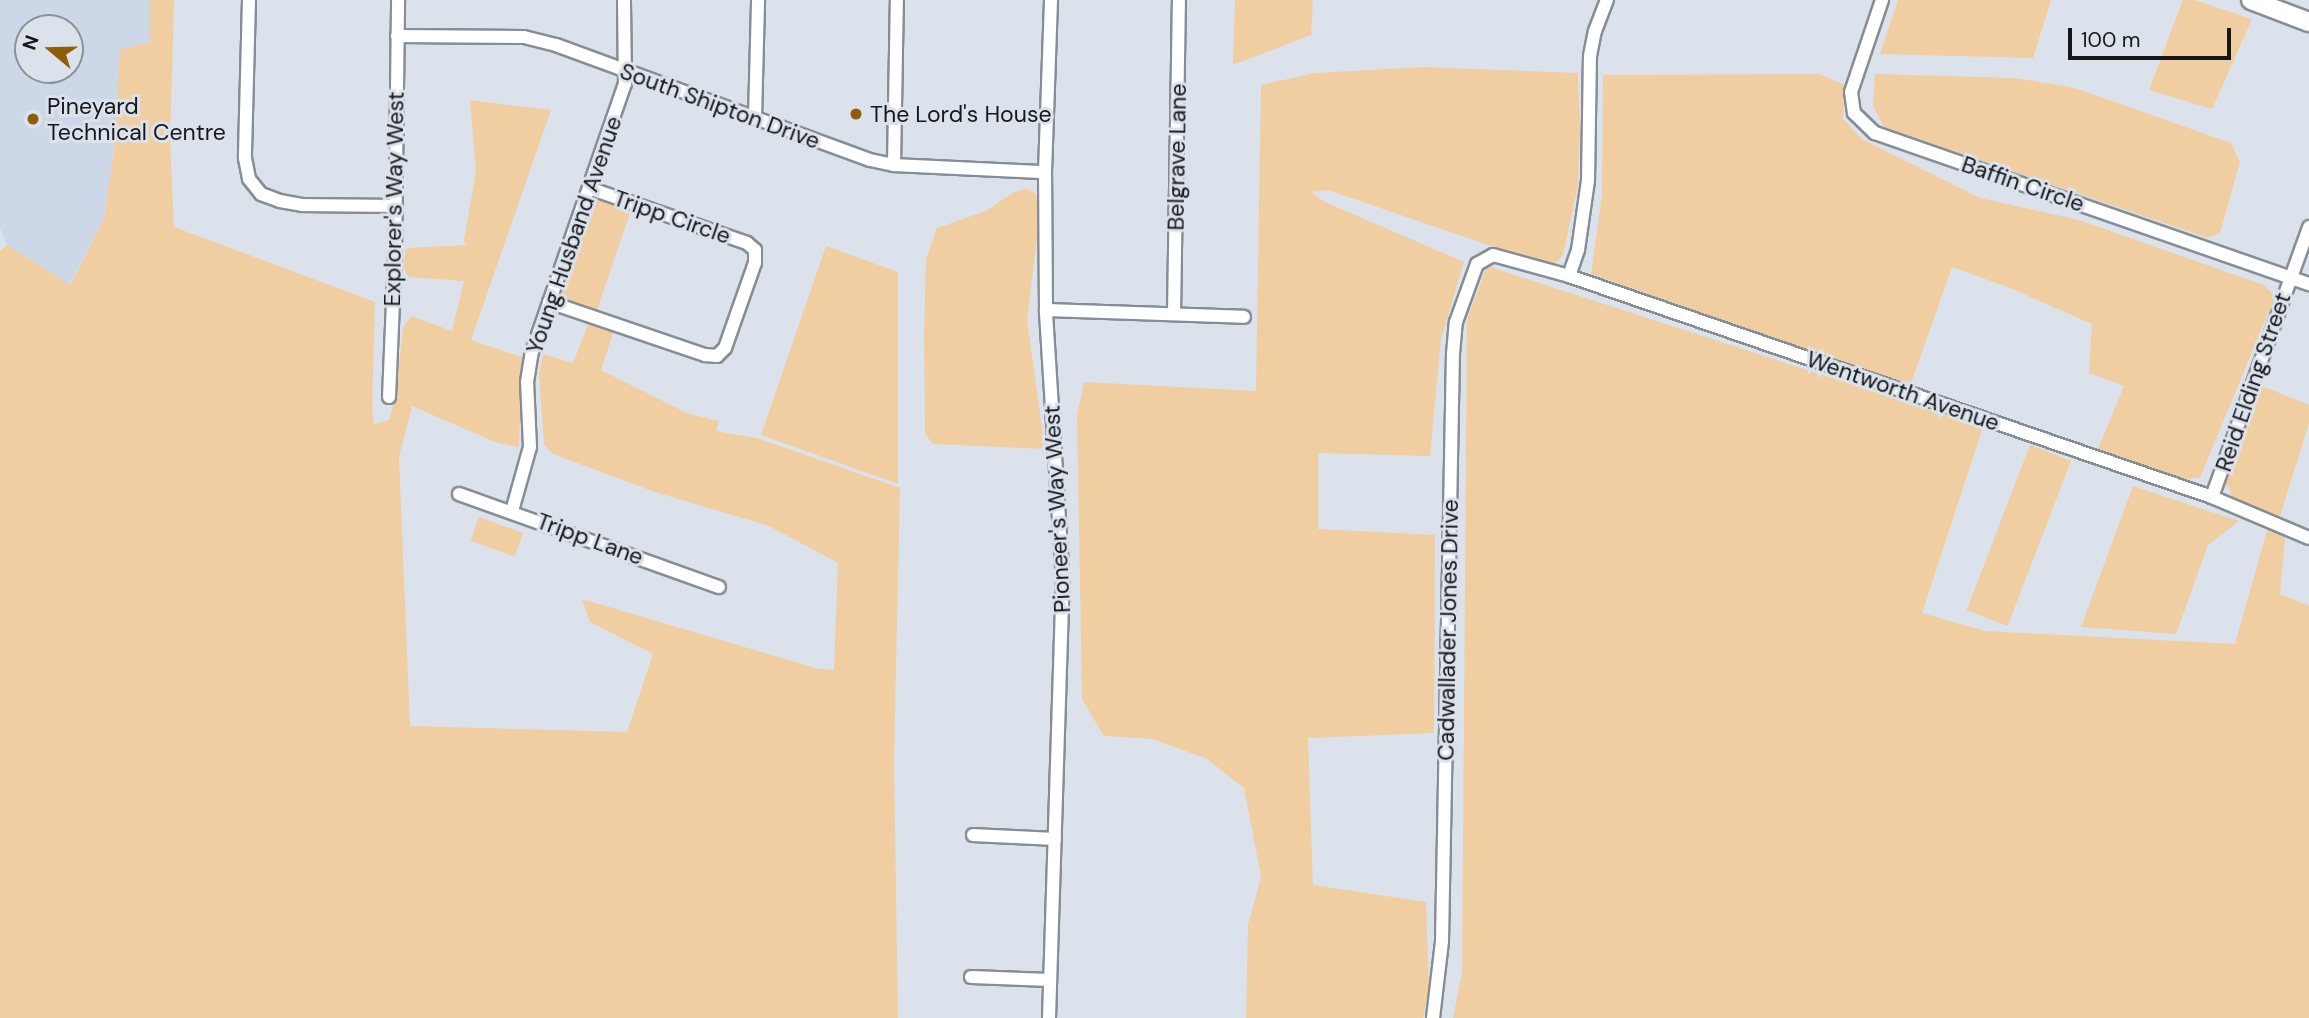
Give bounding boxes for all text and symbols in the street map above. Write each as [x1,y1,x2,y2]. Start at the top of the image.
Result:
north arrow [14,14,84,84]
scale bar [2071,14,2234,58]
text: 100 m [2081,26,2141,54]
text: N [16,32,45,53]
street label: South Shipton Drive [616,57,824,155]
street label: Belgrave Lane [1162,83,1192,231]
street label: Explorer's Way West [378,91,410,307]
place label: Pineyard Technical Centre [47,92,226,146]
place label: The Lord's House [870,100,1051,128]
marker: The Lord's House [848,106,864,122]
marker: Pineyard Technical Centre [25,111,41,127]
street label: Young Husband Avenue [520,113,628,357]
street label: Baffin Circle [1958,150,2088,218]
street label: Tripp Circle [610,184,734,250]
street label: Reid Elding Street [2209,289,2297,475]
street label: Wentworth Avenue [1803,345,2003,437]
street label: Pioneer's Way West [1038,404,1076,614]
street label: Cadwallader Jones Drive [1432,499,1464,761]
street label: Tripp Lane [533,507,647,571]

